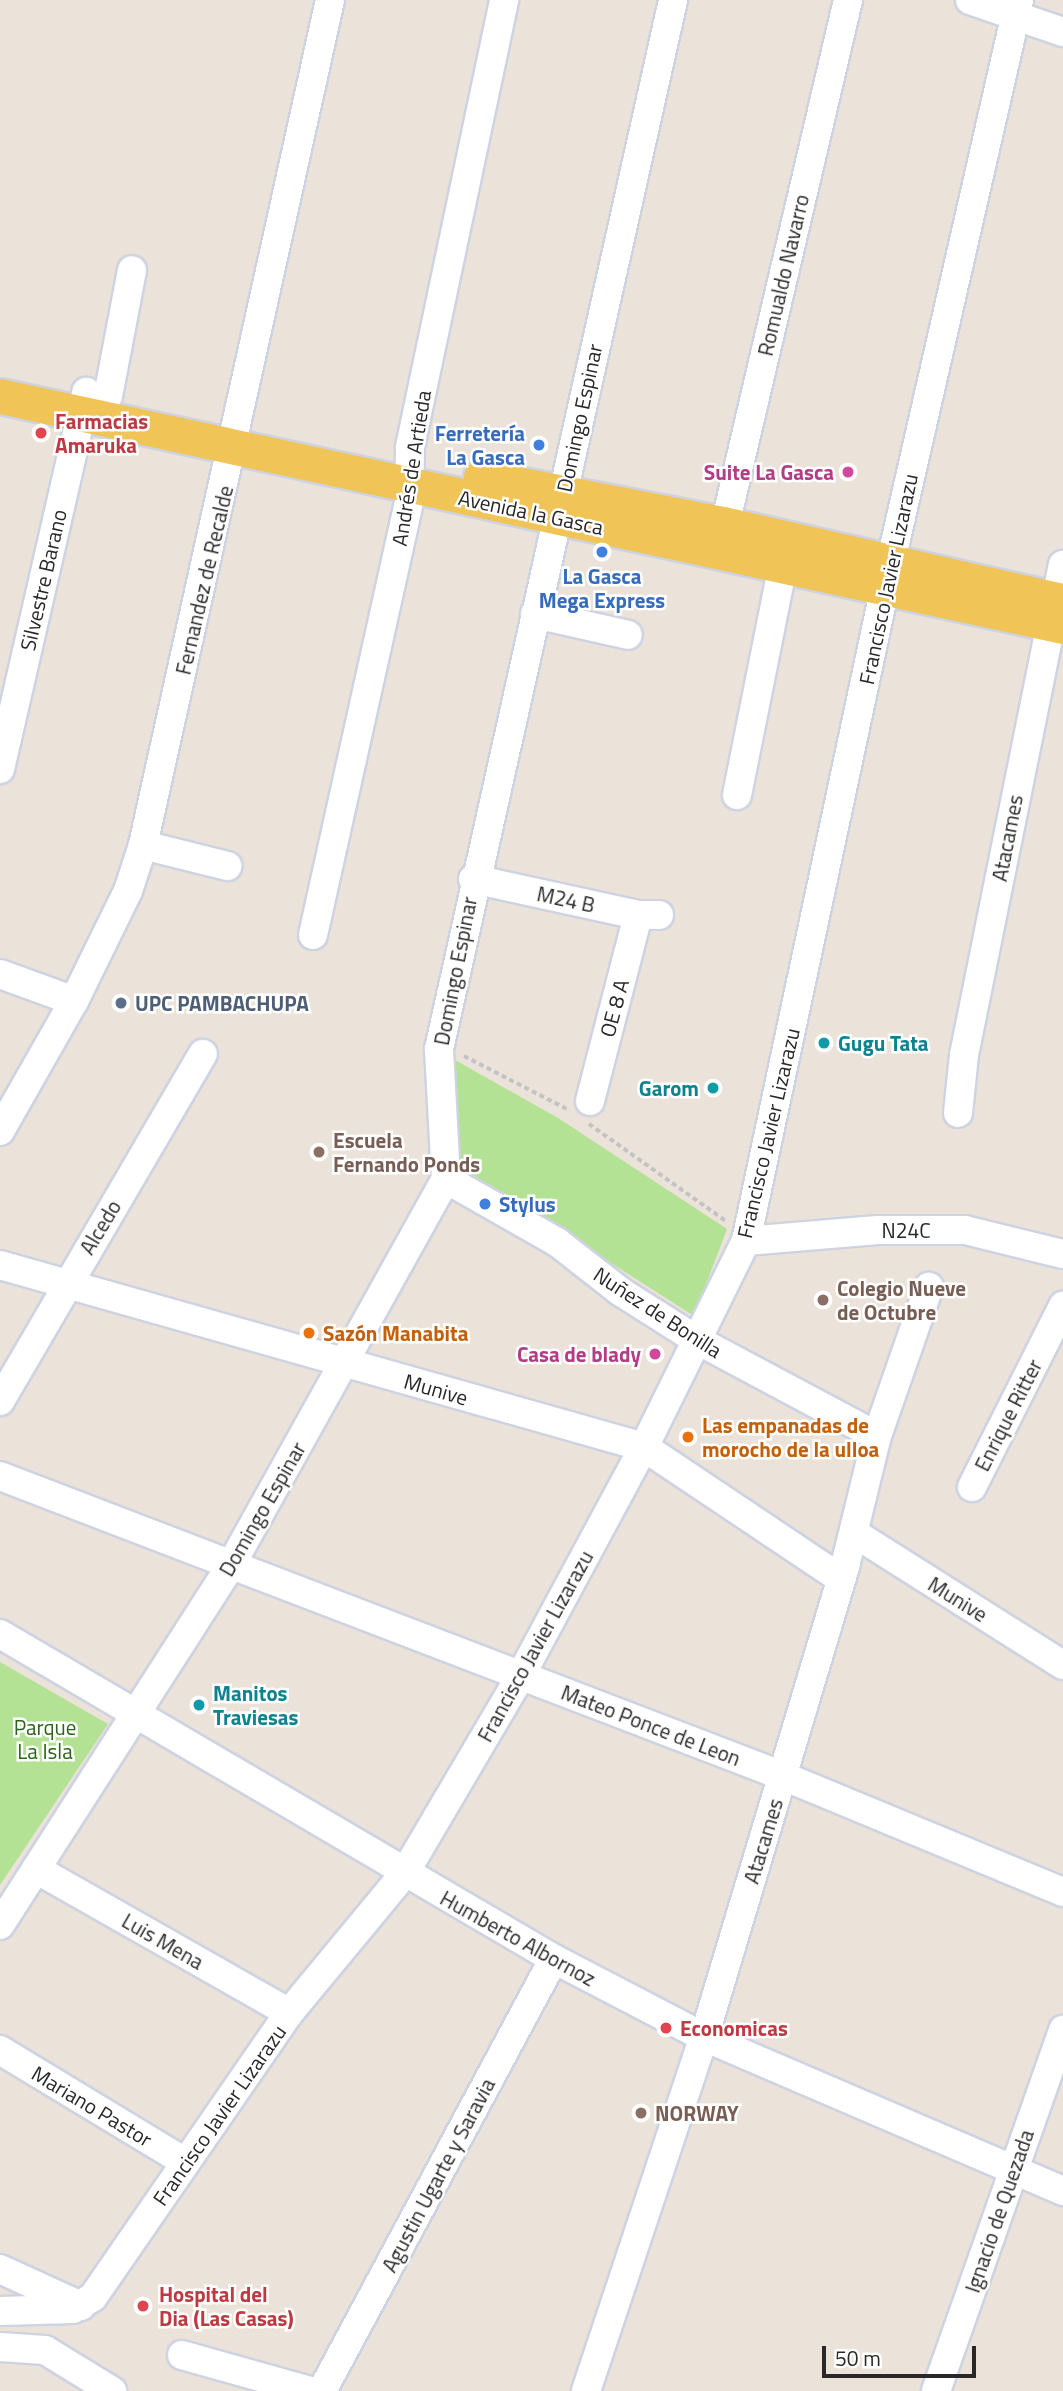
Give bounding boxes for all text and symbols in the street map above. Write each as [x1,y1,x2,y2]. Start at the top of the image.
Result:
street label: Romualdo Navarro [752,192,814,358]
street label: Domingo Espinar [551,342,607,494]
street label: Andrés de Artieda [386,388,436,548]
place label: Farmacias Amaruka [55,408,148,458]
place label: Ferretería La Gasca [435,420,525,470]
marker: Farmacias Amaruka [33,425,49,441]
marker: Ferretería La Gasca [531,437,547,453]
place label: Suite La Gasca [704,459,834,485]
marker: Suite La Gasca [840,464,856,480]
street label: Francisco Javier Lizarazu [853,471,923,687]
street label: Fernandez de Recalde [170,483,238,677]
street label: Avenida la Gasca [456,484,606,540]
street label: Silvestre Barano [14,507,72,653]
marker: La Gasca Mega Express [594,544,610,560]
place label: La Gasca Mega Express [539,563,665,613]
street label: Atacames [986,793,1028,883]
street label: M24 B [535,881,597,917]
street label: Domingo Espinar [428,895,482,1047]
street label: OE 8 A [594,976,634,1040]
place label: UPC PAMBACHUPA [135,990,309,1016]
marker: UPC PAMBACHUPA [113,995,129,1011]
street label: Francisco Javier Lizarazu [732,1026,804,1240]
place label: Gugu Tata [838,1030,929,1056]
marker: Gugu Tata [816,1035,832,1051]
place label: Garom [639,1075,699,1101]
marker: Garom [705,1080,721,1096]
place label: Escuela Fernando Ponds [333,1127,480,1177]
marker: Escuela Fernando Ponds [311,1144,327,1160]
place label: Stylus [499,1191,556,1217]
street label: Alcedo [74,1195,126,1259]
marker: Stylus [477,1196,493,1212]
street label: N24C [881,1217,931,1243]
street label: Nuñez de Bonilla [589,1261,727,1363]
place label: Colegio Nueve de Octubre [837,1275,966,1325]
marker: Colegio Nueve de Octubre [815,1292,831,1308]
place label: Sazón Manabita [323,1320,468,1346]
marker: Sazón Manabita [301,1325,317,1341]
place label: Casa de blady [517,1341,641,1367]
marker: Casa de blady [647,1346,663,1362]
street label: Enrique Ritter [969,1355,1047,1475]
street label: Munive [401,1368,471,1410]
place label: Las empanadas de morocho de la ulloa [702,1412,879,1462]
marker: Las empanadas de morocho de la ulloa [680,1429,696,1445]
street label: Domingo Espinar [213,1437,311,1581]
street label: Francisco Javier Lizarazu [472,1546,598,1746]
street label: Munive [924,1571,992,1627]
street label: Mateo Ponce de Leon [558,1679,744,1771]
place label: Manitos Traviesas [213,1680,299,1730]
marker: Manitos Traviesas [191,1697,207,1713]
park label: Parque La Isla [14,1714,76,1764]
street label: Atacames [738,1795,788,1887]
street label: Humberto Albornoz [436,1885,600,1991]
street label: Luis Mena [118,1908,208,1974]
place label: Economicas [680,2015,788,2041]
street label: Francisco Javier Lizarazu [147,2020,291,2210]
marker: Economicas [658,2020,674,2036]
street label: Mariano Pastor [27,2060,157,2152]
street label: Agustin Ugarte y Saravia [376,2074,500,2276]
place label: NORWAY [655,2100,739,2126]
marker: NORWAY [633,2105,649,2121]
street label: Ignacio de Quezada [959,2126,1039,2296]
place label: Hospital del Dia (Las Casas) [159,2281,294,2331]
marker: Hospital del Dia (Las Casas) [133,2296,153,2316]
scale bar [825,2332,979,2376]
text: 50 m [835,2342,881,2374]

